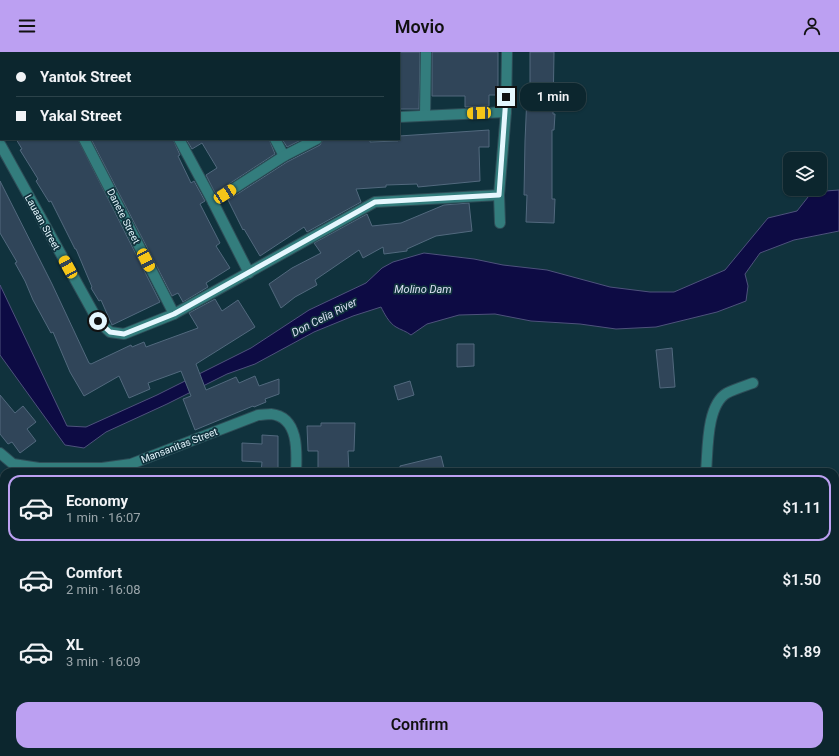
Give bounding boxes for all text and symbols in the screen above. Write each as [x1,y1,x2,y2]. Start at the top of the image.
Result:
icon: menu [16,15,38,37]
icon: person [801,15,823,37]
text: Movio [395,16,444,37]
text: Yantok Street [40,68,131,86]
callout: 1 min [520,83,586,111]
route end [497,88,515,106]
text: 1 min [537,89,569,104]
text: Yakal Street [40,107,122,125]
car [467,107,491,119]
map controls [783,152,827,196]
button: layers [783,152,827,196]
car [212,182,238,206]
street label: Danete Street [105,187,142,246]
street label: Lauaan Street [23,193,62,252]
car [135,247,157,273]
car [57,254,79,280]
water label: Molino Dam [394,283,452,296]
water label: Don Celia River [289,295,359,339]
route start [89,312,107,330]
street label: Mansanitas Street [139,426,219,465]
icon: car [18,490,54,526]
text: Economy [66,492,128,510]
text: $1.11 [782,499,821,517]
text: 1 min · 16:07 [66,510,141,525]
icon: car [18,562,54,598]
text: Comfort [66,564,122,582]
text: $1.50 [782,571,821,589]
text: 2 min · 16:08 [66,582,141,597]
icon: car [18,634,54,670]
text: XL [66,636,84,654]
text: $1.89 [782,643,821,661]
text: 3 min · 16:09 [66,654,141,669]
button: Confirm [16,702,823,748]

